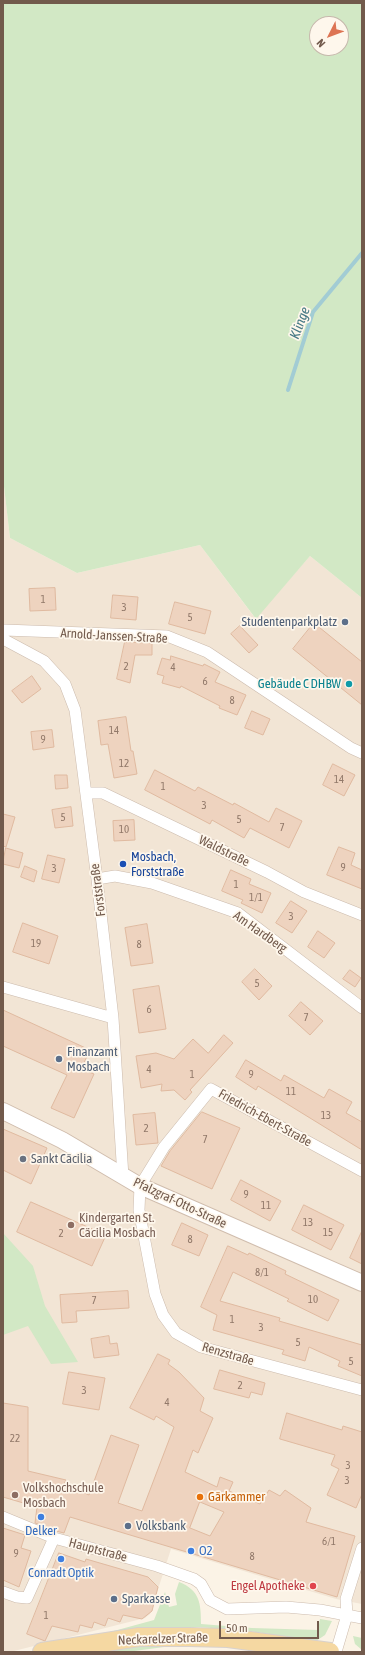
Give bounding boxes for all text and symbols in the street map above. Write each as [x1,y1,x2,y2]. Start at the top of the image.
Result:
north arrow [309,16,349,56]
text: N [314,37,327,50]
water label: Klinge [286,304,314,342]
house number: 1 [40,593,46,607]
house number: 3 [121,601,127,615]
house number: 5 [187,611,193,625]
place label: Studentenparkplatz [241,614,337,630]
marker: Studentenparkplatz [340,617,350,627]
street label: Arnold-Janssen-Straße [60,625,168,647]
house number: 2 [123,660,129,674]
house number: 4 [170,661,176,675]
house number: 6 [202,675,208,689]
place label: Gebäude C DHBW [258,676,341,692]
marker: Gebäude C DHBW [344,679,354,689]
house number: 8 [229,694,235,708]
house number: 14 [109,724,119,738]
house number: 9 [40,733,46,747]
house number: 12 [119,757,129,771]
house number: 14 [334,773,344,787]
house number: 1 [160,780,166,794]
house number: 3 [201,799,207,813]
house number: 5 [60,811,66,825]
house number: 5 [236,813,242,827]
house number: 7 [279,821,285,835]
house number: 10 [119,823,129,837]
street label: Waldstraße [196,832,252,870]
place label: Mosbach, Forststraße [131,849,184,880]
marker: Mosbach, Forststraße [118,859,128,869]
house number: 9 [340,861,346,875]
house number: 3 [51,862,57,876]
street label: Forststraße [87,863,109,917]
house number: 1 [233,878,239,892]
house number: 1/1 [249,891,263,905]
street label: Am Hardberg [230,908,290,956]
house number: 3 [288,910,294,924]
house number: 19 [31,937,41,951]
house number: 8 [136,938,142,952]
house number: 5 [254,977,260,991]
house number: 6 [146,1003,152,1017]
house number: 7 [303,1011,309,1025]
place label: Finanzamt Mosbach [67,1044,118,1075]
marker: Finanzamt Mosbach [54,1054,64,1064]
house number: 4 [146,1063,152,1077]
house number: 1 [189,1068,195,1082]
house number: 9 [248,1068,254,1082]
house number: 11 [286,1085,296,1099]
street label: Friedrich-Ebert-Straße [216,1086,314,1150]
house number: 13 [321,1109,331,1123]
house number: 2 [143,1122,149,1136]
house number: 7 [202,1133,208,1147]
place label: Sankt Cäcilia [31,1151,92,1167]
marker: Sankt Cäcilia [18,1154,28,1164]
street label: Pfalzgraf-Otto-Straße [131,1175,229,1231]
house number: 9 [243,1188,249,1202]
house number: 11 [261,1199,271,1213]
place label: Kindergarten St. Cäcilia Mosbach [79,1210,156,1241]
house number: 13 [303,1216,313,1230]
marker: Kindergarten St. Cäcilia Mosbach [66,1220,76,1230]
house number: 15 [323,1226,333,1240]
house number: 2 [58,1227,64,1241]
house number: 8 [187,1233,193,1247]
house number: 8/1 [255,1266,269,1280]
house number: 10 [308,1293,318,1307]
house number: 7 [91,1294,97,1308]
house number: 1 [229,1313,235,1327]
house number: 3 [258,1321,264,1335]
house number: 5 [295,1336,301,1350]
street label: Renzstraße [200,1339,256,1369]
house number: 5 [348,1355,354,1369]
house number: 2 [237,1379,243,1393]
house number: 3 [81,1384,87,1398]
house number: 4 [164,1396,170,1410]
house number: 22 [10,1432,20,1446]
house number: 3 [345,1459,351,1473]
house number: 3 [344,1474,350,1488]
place label: Volkshochschule Mosbach [23,1480,104,1511]
place label: Gärkammer [208,1489,265,1505]
marker: Volkshochschule Mosbach [10,1490,20,1500]
marker: Gärkammer [195,1492,205,1502]
marker: Delker [36,1512,46,1522]
place label: Volksbank [136,1518,186,1534]
marker: Volksbank [123,1521,133,1531]
place label: Delker [25,1523,57,1539]
street label: Hauptstraße [67,1535,129,1565]
house number: 6/1 [322,1535,336,1549]
place label: O2 [199,1543,213,1559]
marker: O2 [186,1546,196,1556]
house number: 9 [13,1547,19,1561]
house number: 8 [249,1550,255,1564]
marker: Conradt Optik [56,1554,66,1564]
place label: Conradt Optik [28,1565,94,1581]
place label: Engel Apotheke [231,1578,305,1594]
marker: Engel Apotheke [308,1581,318,1591]
place label: Sparkasse [122,1591,170,1607]
marker: Sparkasse [109,1594,119,1604]
house number: 1 [43,1609,49,1623]
scale bar [221,1613,321,1639]
text: 50 m [226,1621,248,1635]
street label: Neckarelzer Straße [118,1630,208,1648]

